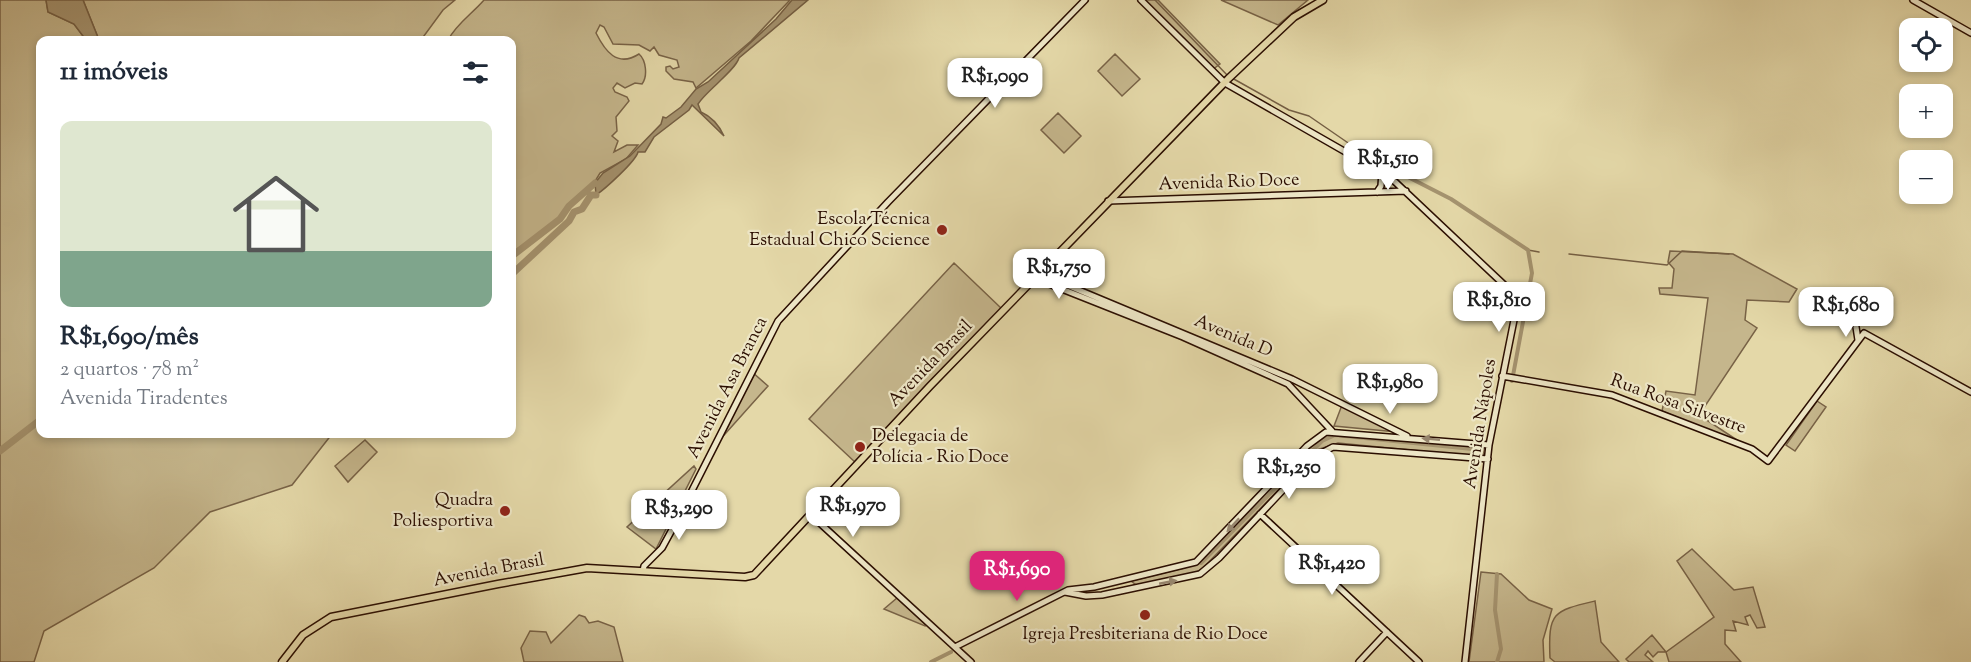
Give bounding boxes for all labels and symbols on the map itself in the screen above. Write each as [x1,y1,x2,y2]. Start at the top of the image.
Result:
pin: R$1,090 [940,58,1050,109]
pin: R$1,510 [1333,140,1443,191]
street label: Avenida Rio Doce [1158,168,1300,198]
place label: Escola Técnica Estadual Chico Science [749,207,930,254]
marker: Escola Técnica Estadual Chico Science [935,223,949,237]
pin: R$1,750 [1004,249,1114,300]
pin: R$1,810 [1444,282,1554,333]
pin: R$1,680 [1791,287,1901,338]
street label: Avenida D [1190,309,1276,365]
street label: Avenida Asa Branca [681,313,775,463]
street label: Avenida Brasil [883,315,979,413]
street label: Avenida Nápoles [1458,357,1504,491]
pin: R$1,980 [1335,364,1445,415]
street label: Rua Rosa Silvestre [1607,368,1749,442]
place label: Delegacia de Polícia - Rio Doce [872,424,1009,471]
one-way arrow [1422,435,1441,444]
marker: Delegacia de Polícia - Rio Doce [853,440,867,454]
pin: R$1,250 [1234,449,1344,500]
pin: R$1,970 [798,487,908,538]
place label: Quadra Poliesportiva [393,488,493,535]
pin: R$3,290 [624,490,734,541]
marker: Quadra Poliesportiva [498,504,512,518]
one-way arrow [1227,517,1241,531]
pin: R$1,420 [1277,545,1387,596]
street label: Avenida Brasil [431,548,547,594]
pin: R$1,690 [962,551,1072,602]
one-way arrow [1158,577,1177,586]
marker: Igreja Presbiteriana de Rio Doce [1138,608,1152,622]
place label: Igreja Presbiteriana de Rio Doce [1022,622,1268,648]

